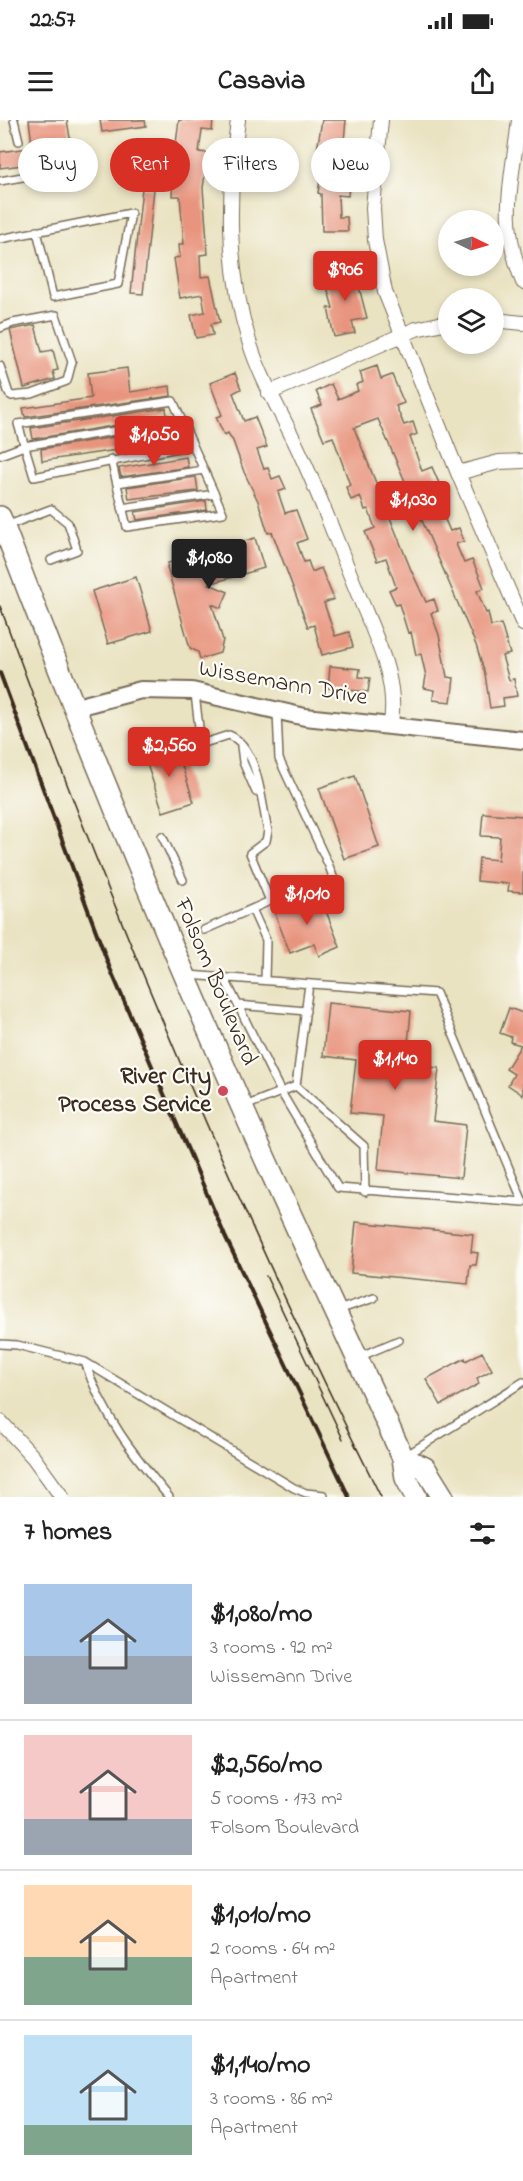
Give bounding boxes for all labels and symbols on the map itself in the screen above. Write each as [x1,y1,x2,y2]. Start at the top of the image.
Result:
north arrow [438,210,504,276]
pin: $906 [309,251,381,302]
pin: $1,050 [105,416,203,467]
pin: $1,030 [364,481,462,532]
pin: $1,080 [160,539,258,590]
street label: Wissemann Drive [196,652,370,716]
pin: $2,560 [120,727,218,778]
pin: $1,010 [258,875,356,926]
street label: Folsom Boulevard [164,892,266,1072]
pin: $1,140 [346,1040,444,1091]
place label: River City Process Service [58,1060,212,1123]
marker: River City Process Service [216,1084,230,1098]

